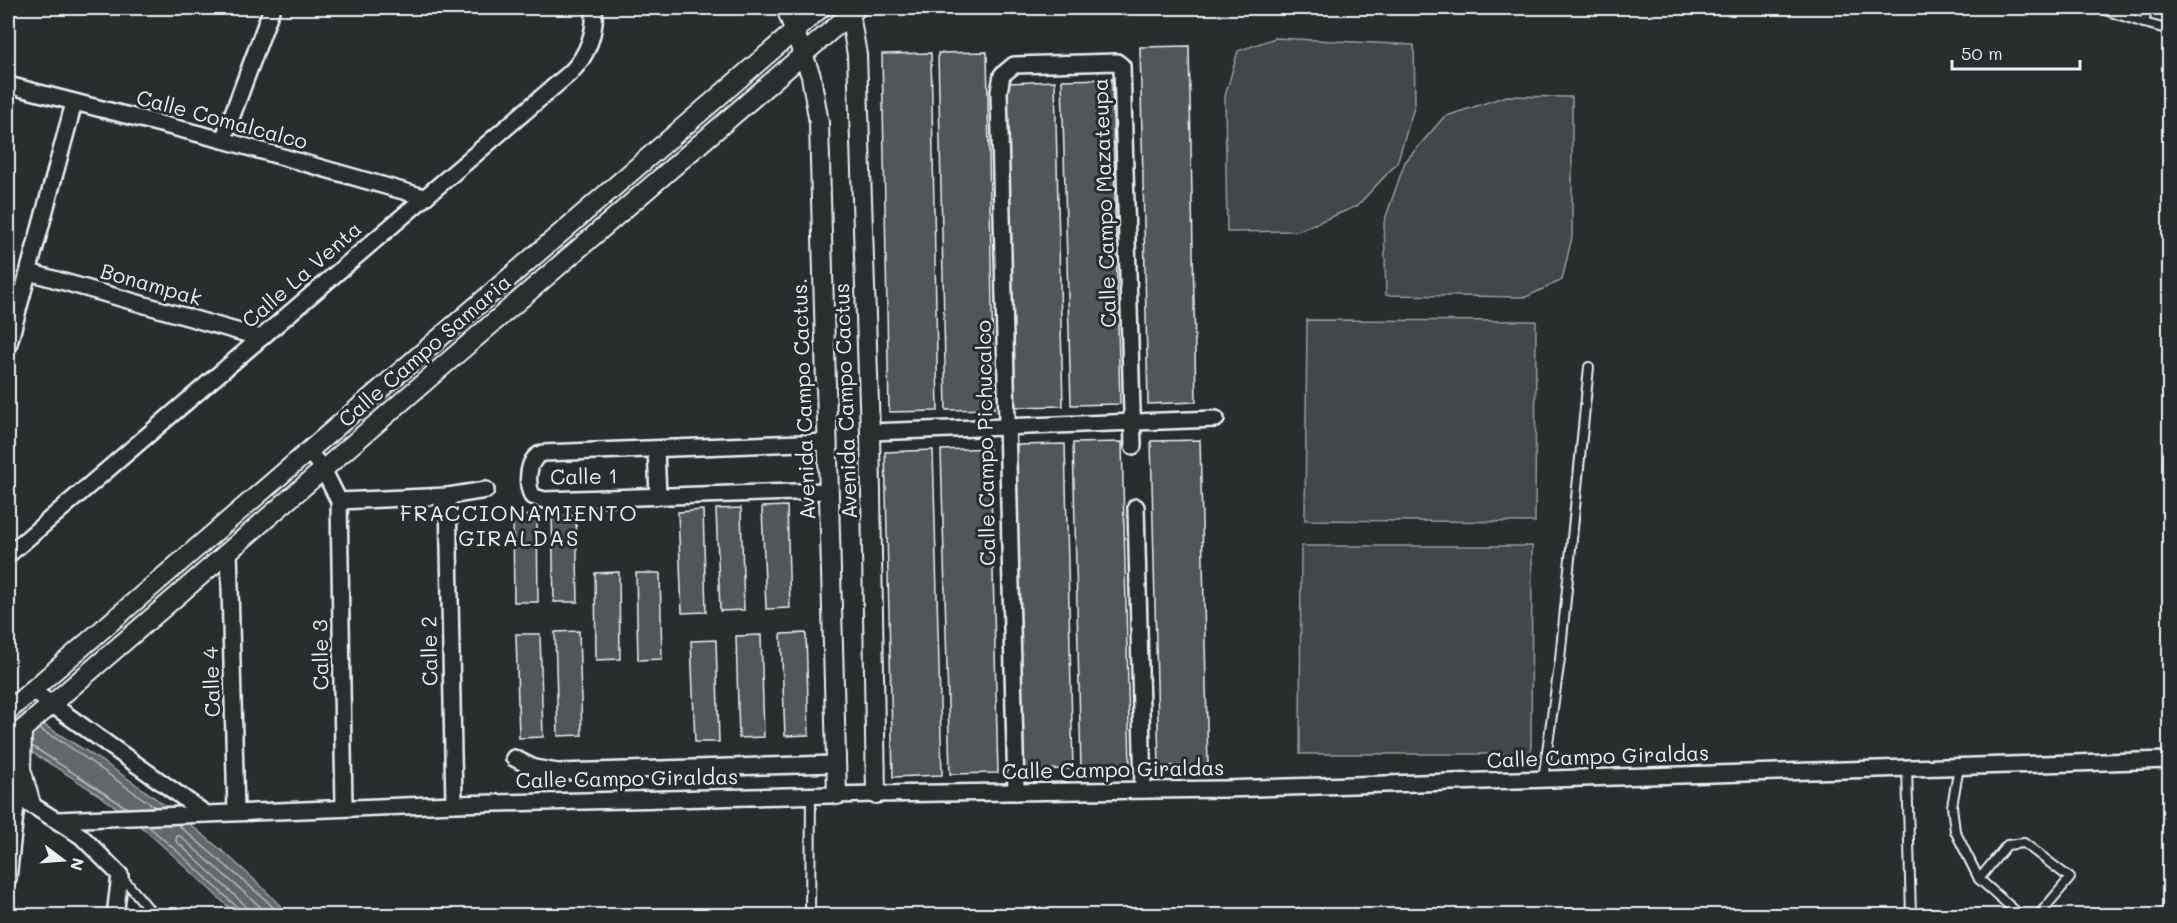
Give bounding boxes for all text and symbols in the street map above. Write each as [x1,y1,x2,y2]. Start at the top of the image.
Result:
scale bar [1952,33,2080,71]
text: 50 m [1961,41,2003,65]
street label: Calle Campo Mazateupa [1086,78,1121,328]
street label: Calle Comalcalco [134,83,311,154]
street label: Calle La Venta [236,215,366,333]
street label: Bonampak [98,256,205,311]
street label: Calle Campo Samaria [332,267,516,432]
street label: Avenida Campo Cactus. [785,278,820,521]
street label: Avenida Campo Cactus [827,283,862,519]
street label: Calle Campo Pichucalco [969,320,1000,566]
street label: Calle 1 [550,461,618,490]
district label: FRACCIONAMIENTO GIRALDAS [400,498,638,552]
street label: Calle 2 [414,616,443,686]
street label: Calle 3 [305,619,334,691]
street label: Calle 4 [196,646,225,718]
street label: Calle Campo Giraldas [1486,738,1710,773]
street label: Calle Campo Giraldas [1001,753,1225,784]
street label: Calle Campo Giraldas [515,762,739,793]
north arrow [33,830,93,890]
text: N [66,856,90,873]

